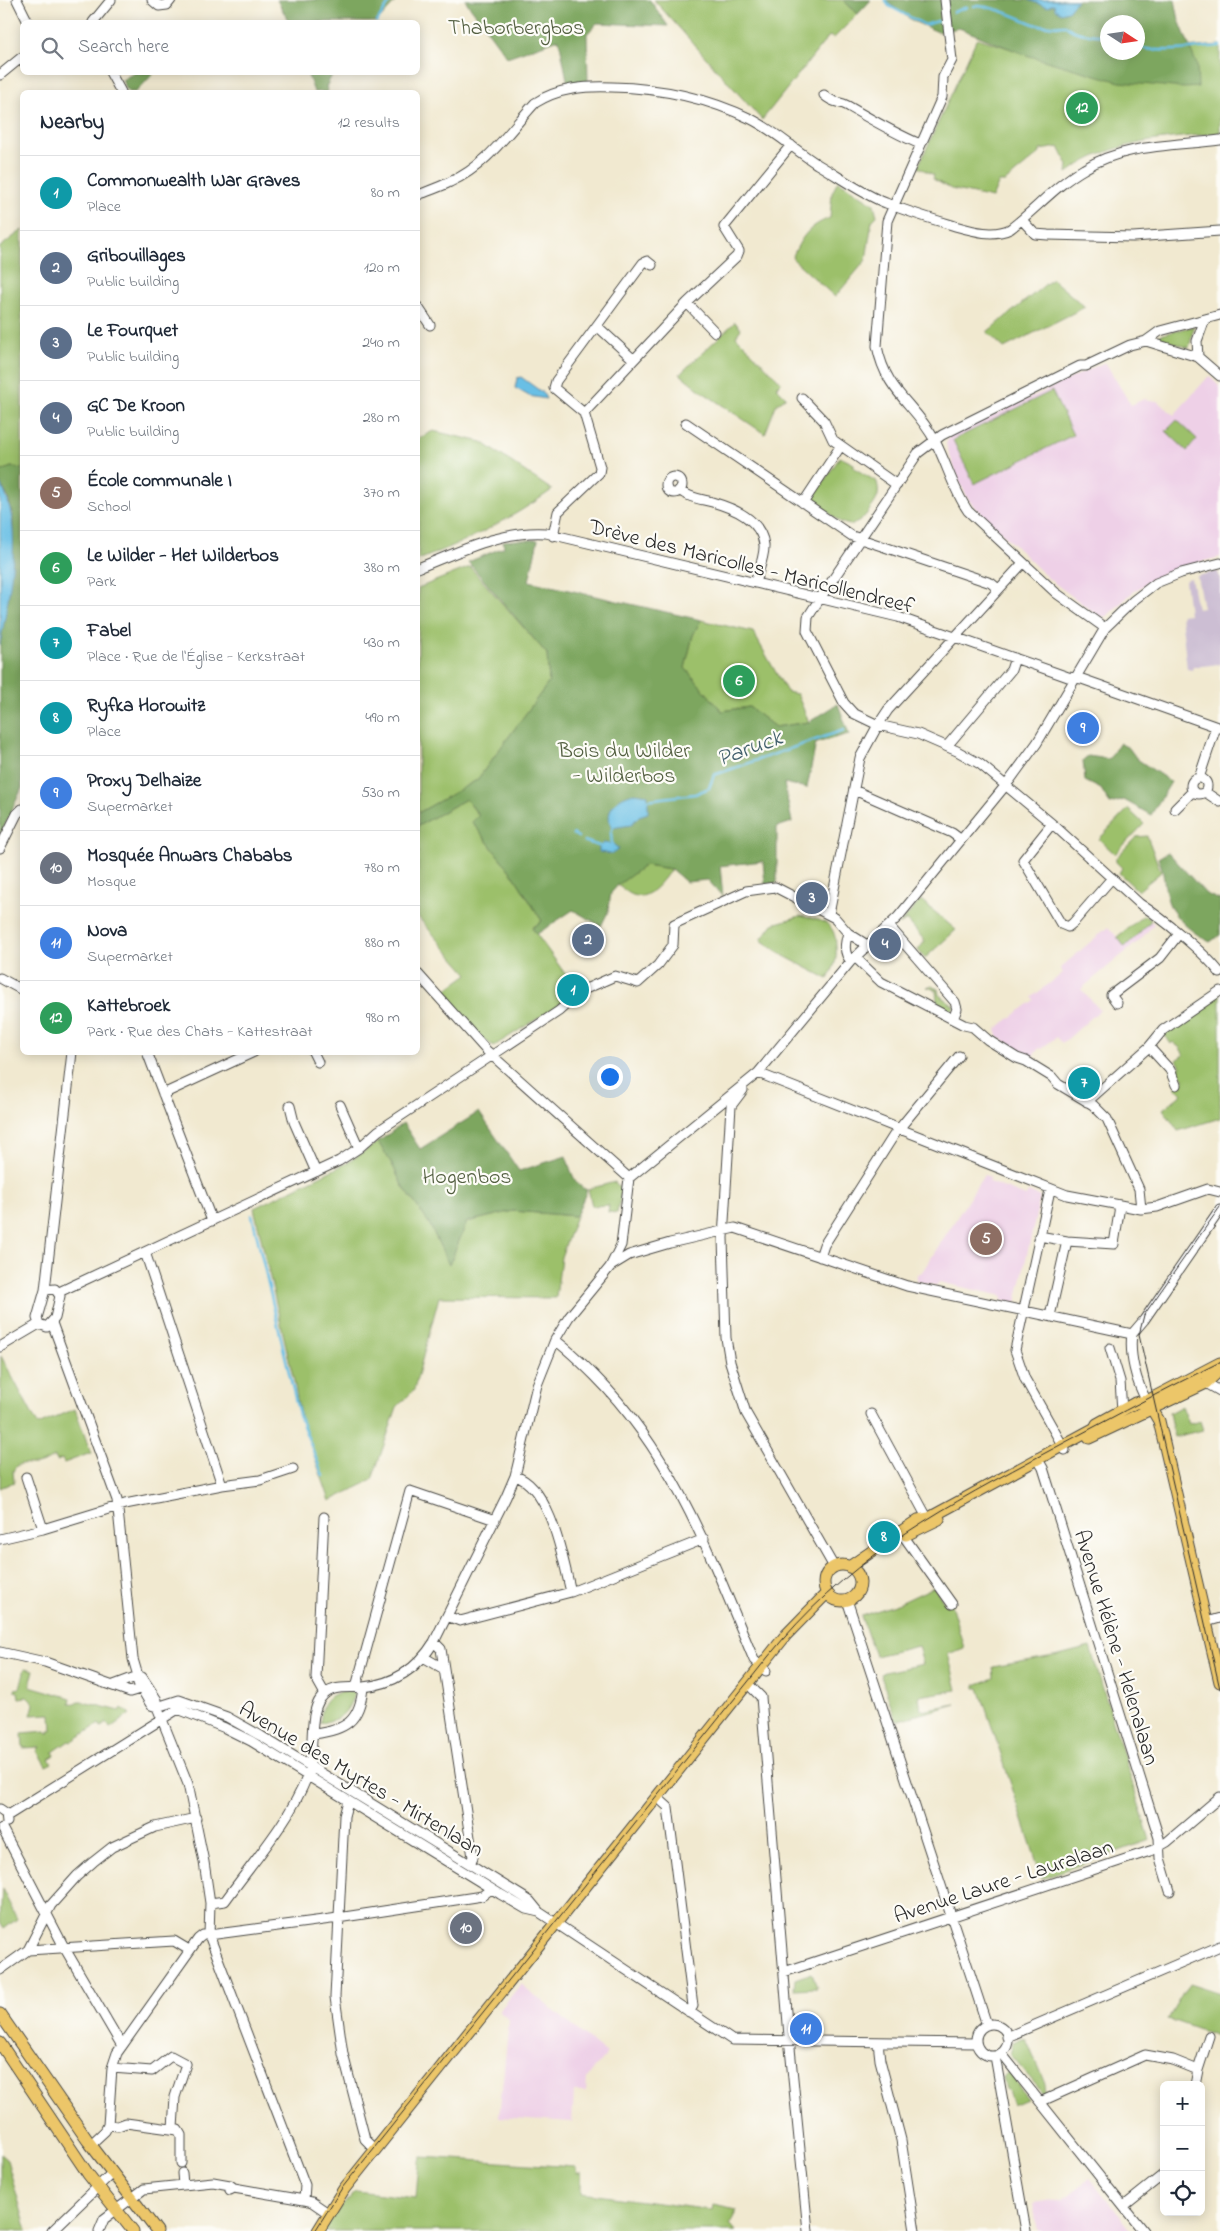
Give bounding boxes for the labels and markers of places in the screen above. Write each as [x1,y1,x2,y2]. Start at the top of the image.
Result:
pin: 12 [1066,89,1098,127]
pin: 6 [723,662,755,700]
pin: 9 [1067,709,1099,747]
pin: 3 [796,879,828,917]
pin: 2 [572,921,604,959]
pin: 4 [869,925,901,963]
pin: 1 [557,971,589,1009]
pin: 7 [1068,1064,1100,1102]
pin: 5 [970,1220,1002,1258]
pin: 8 [868,1518,900,1556]
pin: 10 [450,1909,482,1947]
pin: 11 [790,2010,822,2048]

